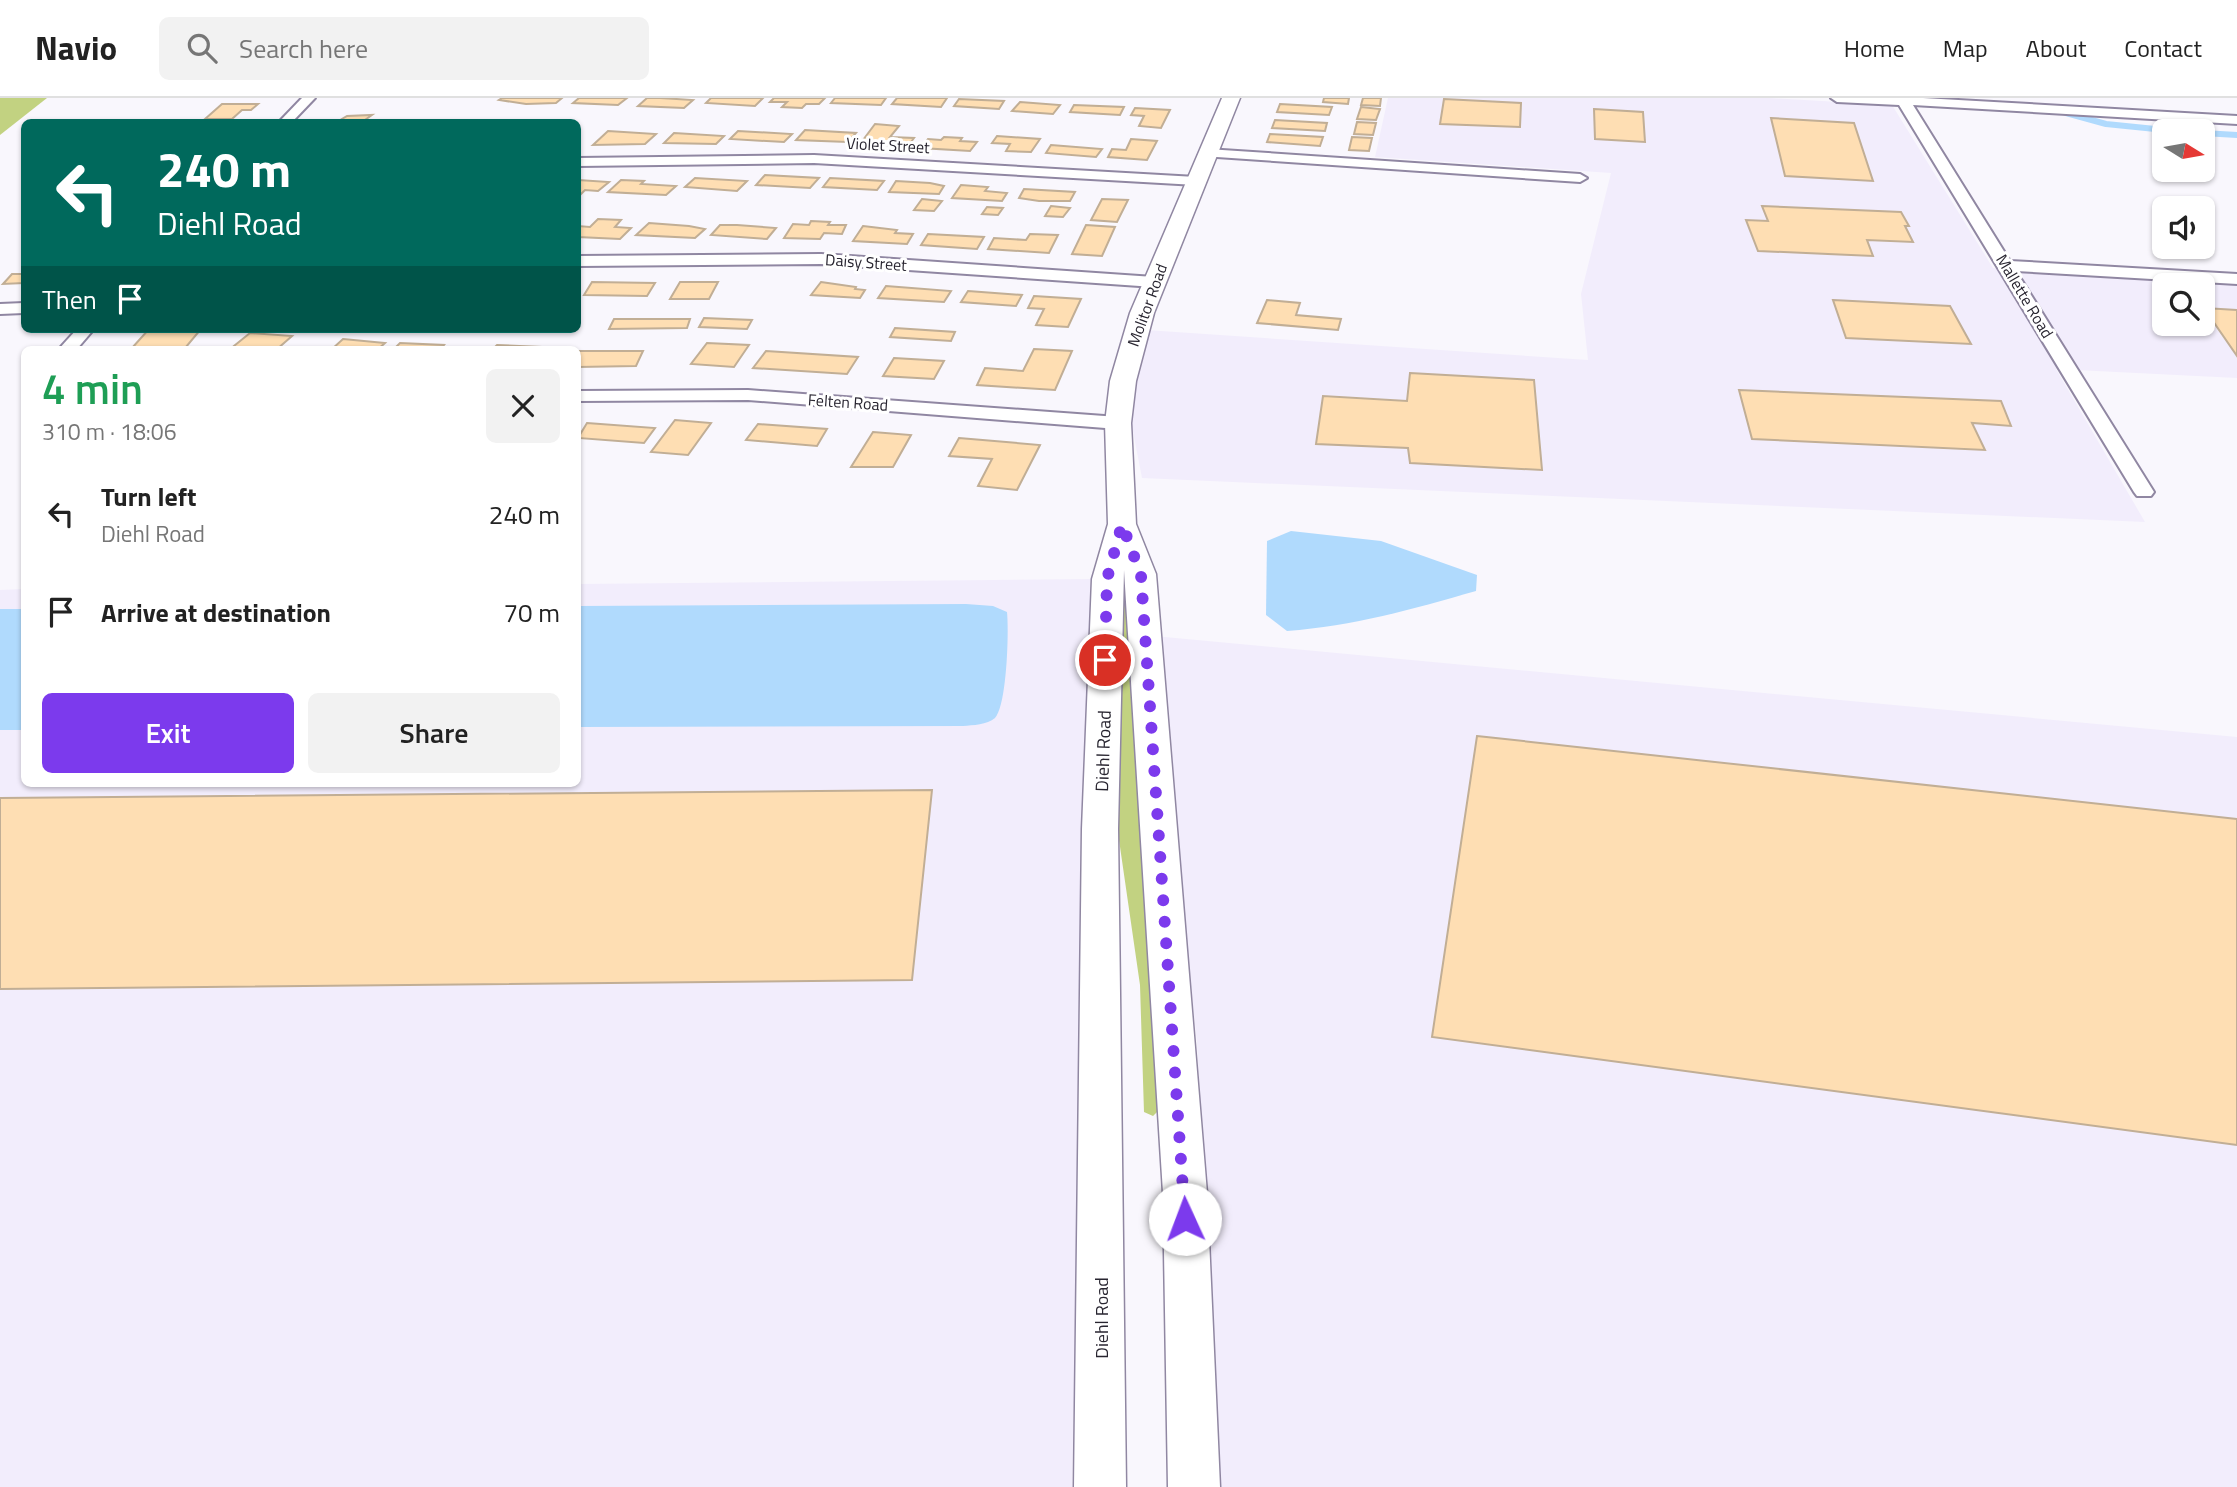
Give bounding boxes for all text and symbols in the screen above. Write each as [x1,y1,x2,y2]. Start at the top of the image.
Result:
search box [159,17,649,80]
text: Navio [35,23,117,73]
icon: search [183,29,221,67]
text: Search here [239,29,368,68]
text: Home [1844,30,1905,66]
text: Map [1943,30,1988,66]
text: About [2026,30,2086,66]
text: Contact [2124,30,2202,66]
north arrow [2152,119,2216,182]
map controls [2152,119,2215,336]
text: 240 m [157,131,291,206]
street label: Violet Street [846,131,931,159]
icon: left [42,147,133,238]
button: sound [2152,196,2215,259]
text: Diehl Road [157,199,302,247]
street label: Daisy Street [824,247,908,277]
street label: Mallette Road [1990,249,2060,343]
street label: Molitor Road [1121,260,1173,350]
button: search [2152,273,2215,336]
text: Then [42,280,97,319]
icon: arrive [111,280,149,318]
text: 4 min [42,356,143,420]
button: close [486,369,560,443]
street label: Felten Road [807,387,889,417]
text: 310 m · 18:06 [42,414,177,449]
text: Turn left [101,477,196,516]
icon: left [42,495,80,533]
text: 240 m [489,495,560,534]
text: Diehl Road [101,516,205,551]
icon: arrive [42,593,80,631]
text: Arrive at destination [101,593,331,632]
text: 70 m [503,593,560,632]
pin [1075,630,1135,690]
icon: arrive [1086,641,1124,679]
button: Exit [42,693,294,773]
button: Share [308,693,560,773]
street label: Diehl Road [1088,710,1118,792]
position arrow [1148,1182,1222,1256]
street label: Diehl Road [1088,1277,1115,1359]

